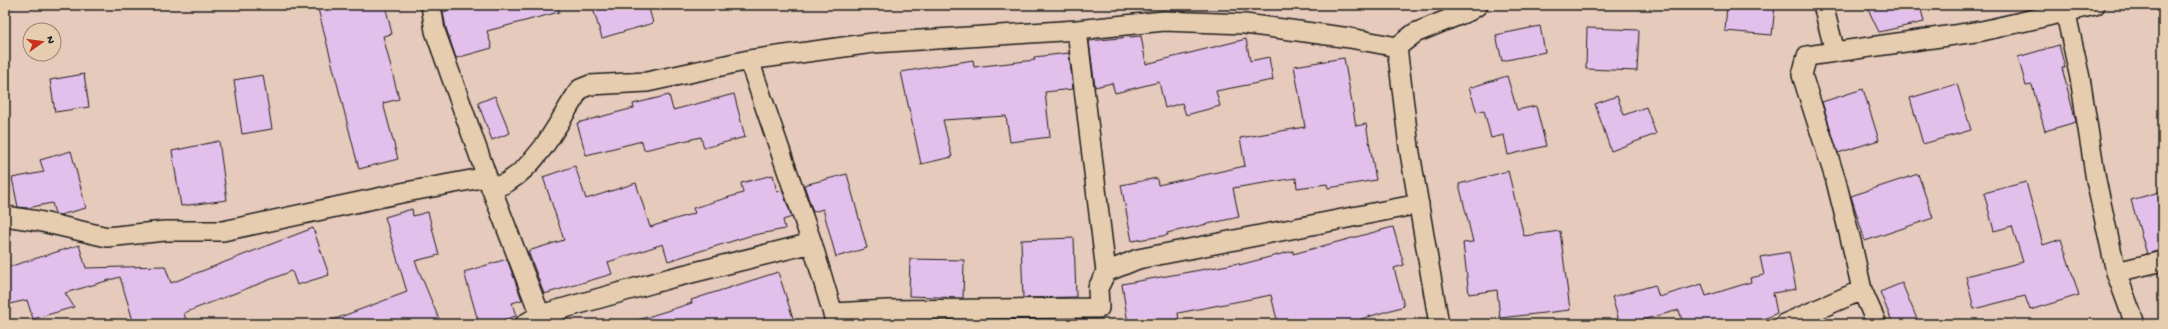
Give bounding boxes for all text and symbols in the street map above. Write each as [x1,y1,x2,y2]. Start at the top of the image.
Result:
north arrow [22,22,62,62]
text: N [43,35,56,45]

